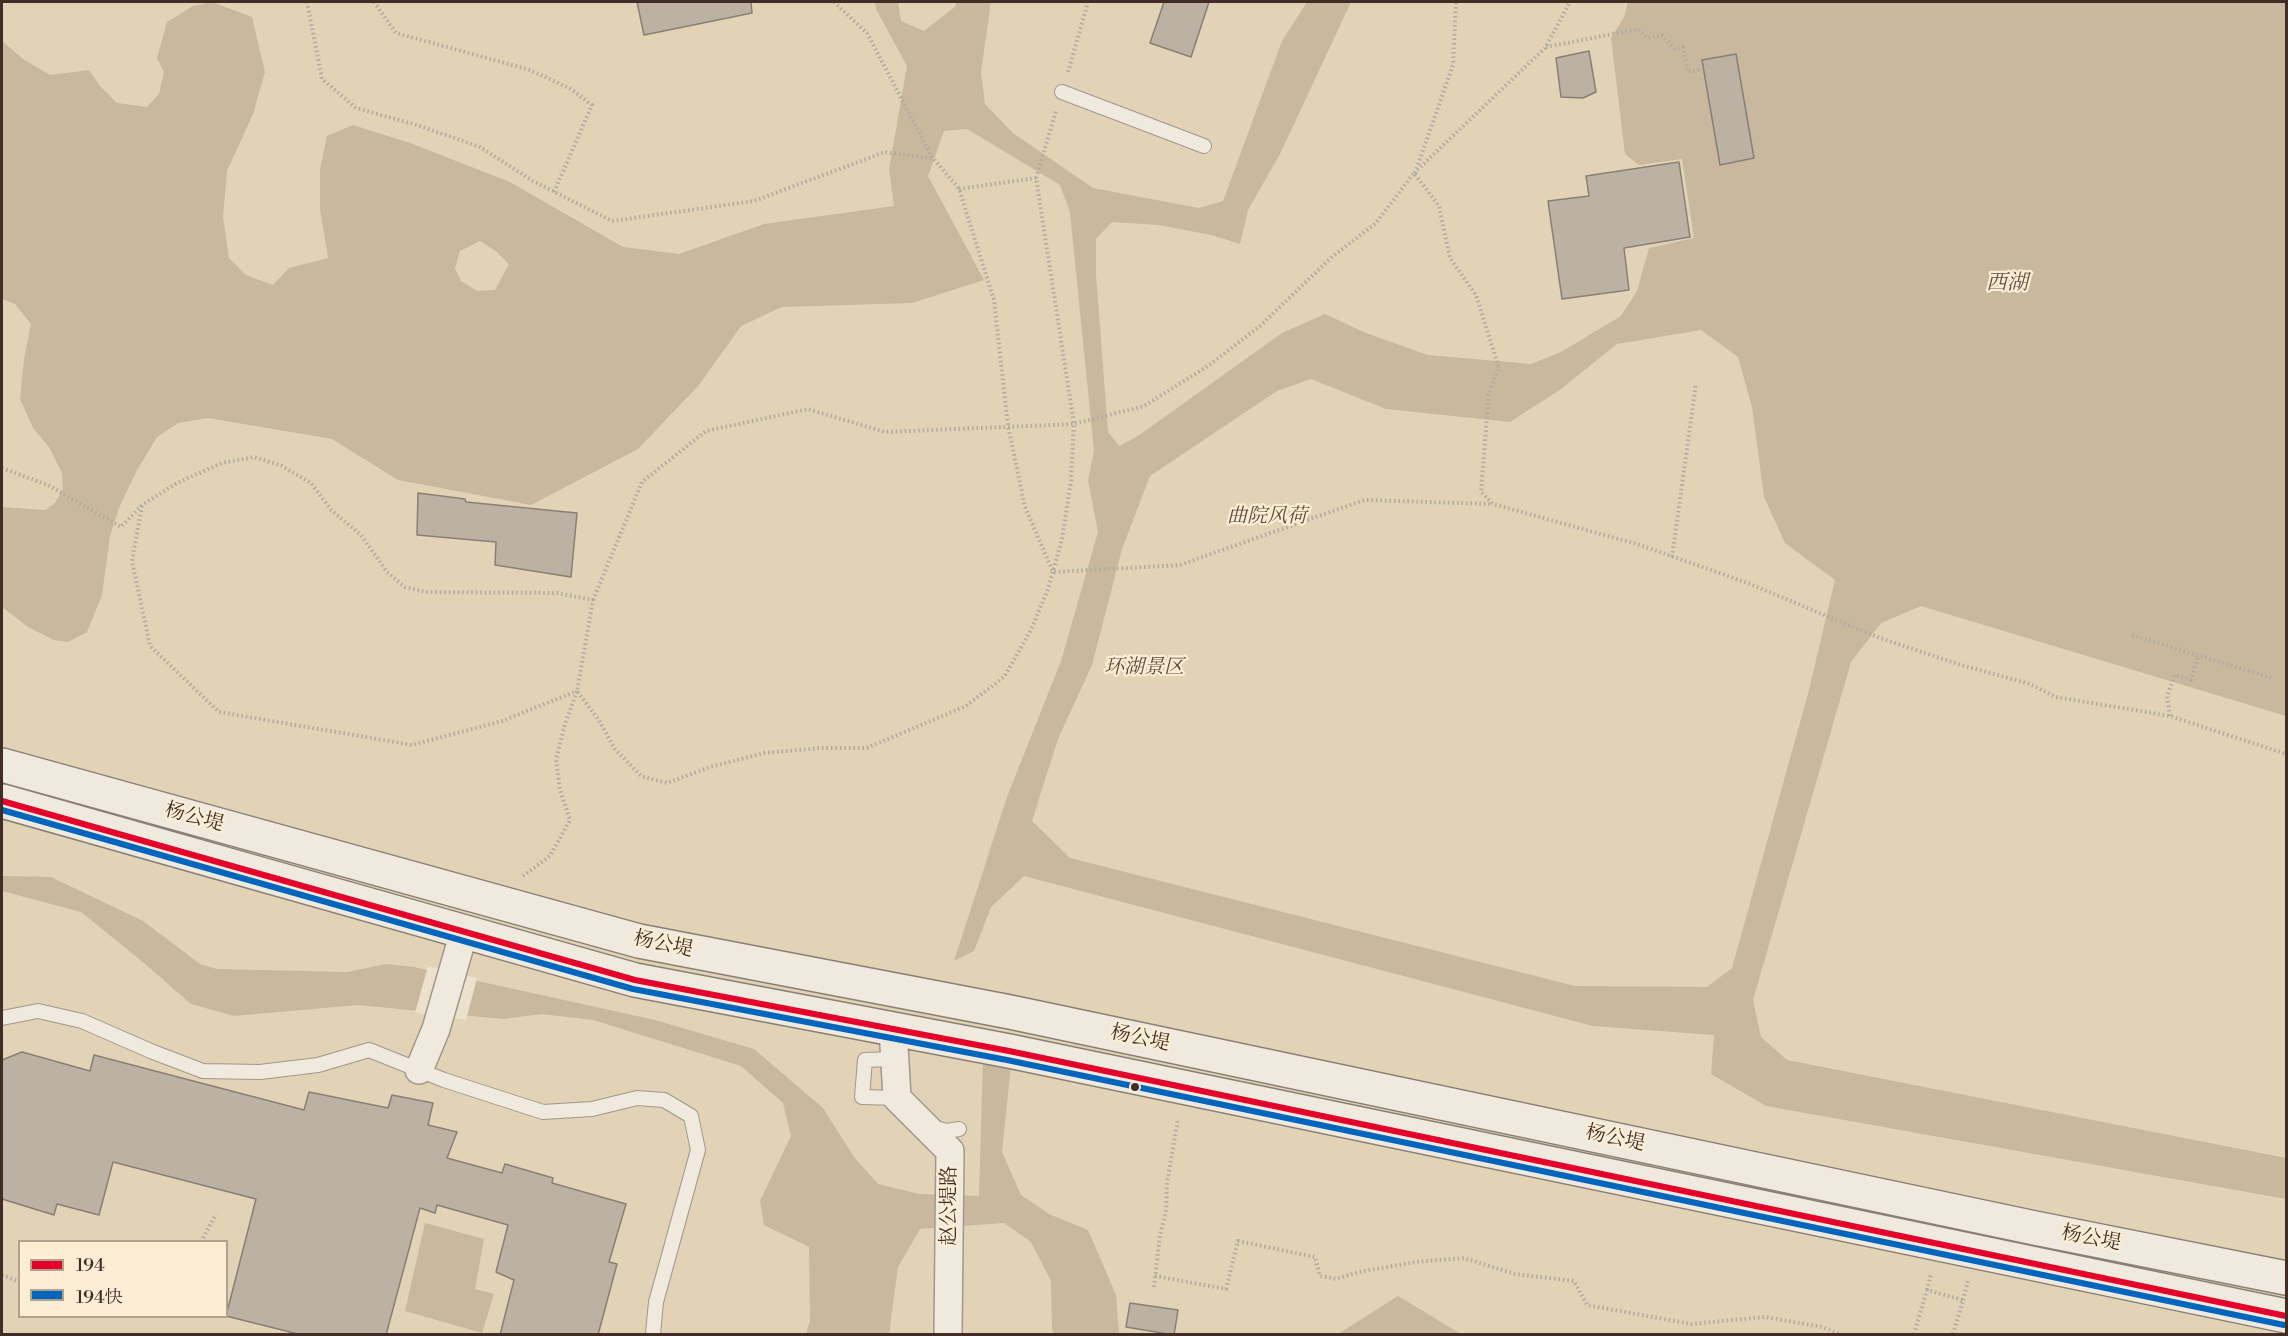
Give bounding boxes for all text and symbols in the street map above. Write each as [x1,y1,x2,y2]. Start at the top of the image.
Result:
water label: 西湖 [1986,271,2028,297]
park label: 曲院风荷 [1227,505,1307,529]
park label: 环湖景区 [1104,656,1184,680]
street label: 杨公堤 [162,799,226,837]
street label: 杨公堤 [631,927,695,963]
street label: 杨公堤 [1108,1021,1172,1057]
unlabelled marker [1129,1081,1141,1093]
street label: 杨公堤 [1583,1121,1647,1157]
street label: 赵公堤路 [938,1166,962,1246]
street label: 杨公堤 [2059,1221,2123,1257]
legend [18,1240,228,1318]
text: 194 [76,1254,105,1277]
text: 194快 [76,1286,123,1309]

